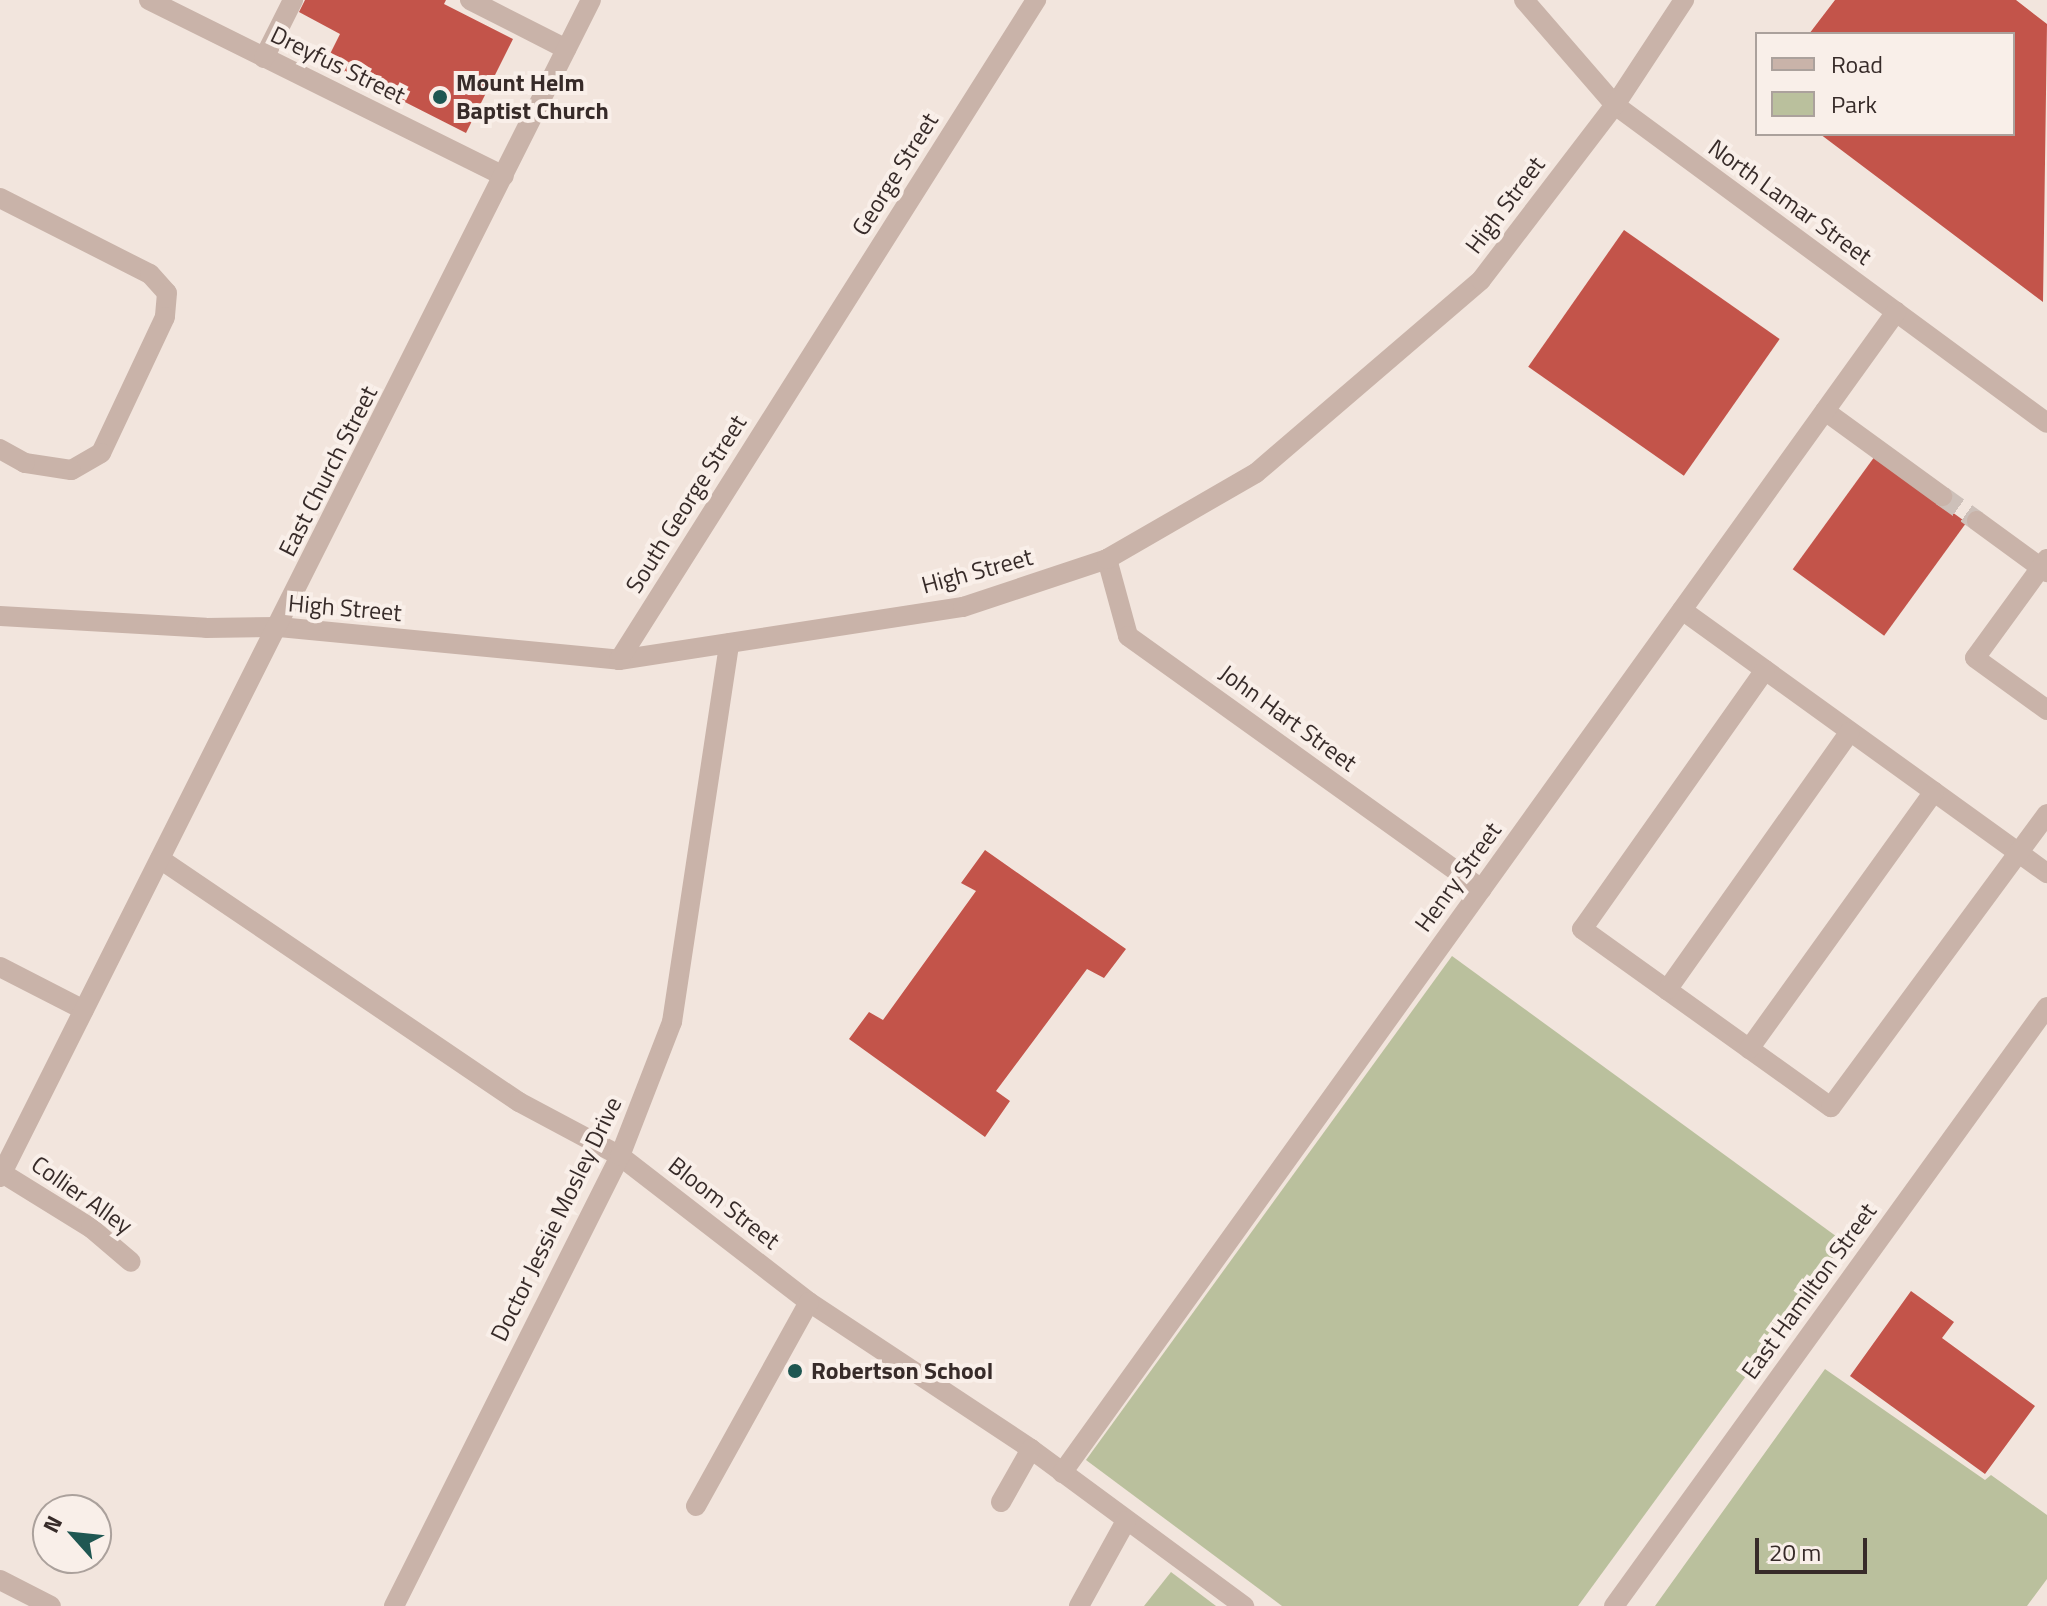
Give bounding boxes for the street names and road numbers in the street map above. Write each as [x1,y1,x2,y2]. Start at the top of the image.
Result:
street label: Dreyfus Street [266,20,410,110]
street label: George Street [846,107,944,241]
street label: North Lamar Street [1703,133,1877,271]
street label: High Street [1459,151,1551,259]
street label: East Church Street [273,381,383,561]
street label: South George Street [620,410,752,598]
street label: High Street [918,542,1036,600]
street label: High Street [287,589,403,627]
street label: John Hart Street [1214,659,1362,777]
street label: Henry Street [1409,817,1507,937]
street label: Doctor Jessie Mosley Drive [484,1092,628,1346]
street label: Collier Alley [26,1150,138,1240]
street label: Bloom Street [663,1151,785,1255]
street label: East Hamilton Street [1736,1197,1882,1385]

